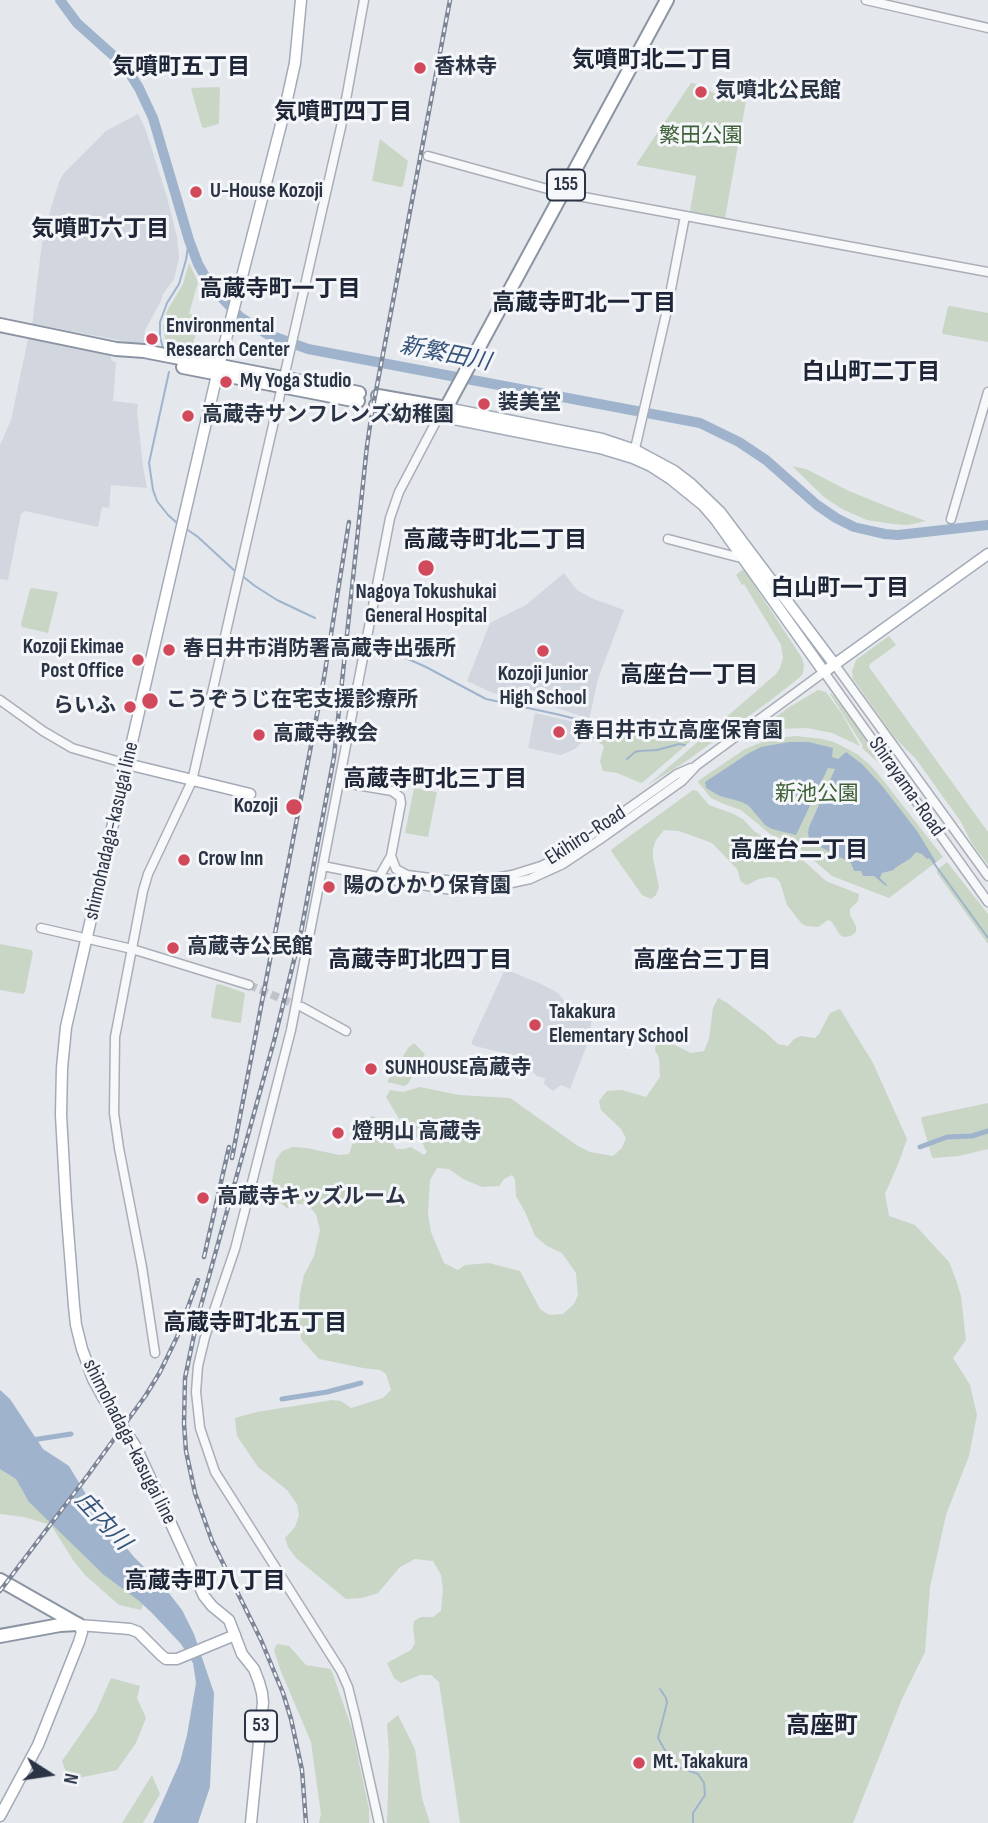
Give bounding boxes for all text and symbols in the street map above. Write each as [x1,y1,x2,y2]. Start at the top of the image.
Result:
district label: 気噴町北二丁目 [572,47,732,75]
district label: 気噴町五丁目 [112,54,250,82]
place label: 香林寺 [434,55,497,81]
marker: 香林寺 [412,60,428,76]
place label: 気噴北公民館 [715,79,841,105]
marker: 気噴北公民館 [693,84,709,100]
district label: 気噴町四丁目 [274,99,412,127]
park label: 繁田公園 [659,124,743,150]
road number: 155 [547,169,585,200]
place label: U-House Kozoji [210,179,323,205]
marker: U-House Kozoji [188,184,204,200]
district label: 気噴町六丁目 [31,216,169,244]
district label: 高蔵寺町一丁目 [200,276,360,304]
district label: 高蔵寺町北一丁目 [492,290,676,318]
place label: Environmental Research Center [166,314,290,364]
marker: Environmental Research Center [144,331,160,347]
water label: 新繁田川 [397,333,493,377]
district label: 白山町二丁目 [802,359,940,387]
place label: My Yoga Studio [240,369,351,395]
marker: My Yoga Studio [218,374,234,390]
place label: 装美堂 [498,391,561,417]
marker: 装美堂 [476,396,492,412]
place label: 高蔵寺サンフレンズ幼稚園 [202,403,454,429]
marker: 高蔵寺サンフレンズ幼稚園 [180,408,196,424]
district label: 高蔵寺町北二丁目 [403,527,587,555]
marker: Nagoya Tokushukai General Hospital [416,558,436,578]
district label: 白山町一丁目 [771,575,909,603]
place label: Nagoya Tokushukai General Hospital [355,580,497,630]
place label: Kozoji Ekimae Post Office [23,635,124,685]
place label: 春日井市消防署高蔵寺出張所 [183,637,456,663]
marker: 春日井市消防署高蔵寺出張所 [161,642,177,658]
marker: Kozoji Junior High School [535,643,551,659]
marker: Kozoji Ekimae Post Office [130,652,146,668]
place label: Kozoji Junior High School [498,662,588,712]
district label: 高座台一丁目 [620,662,758,690]
place label: こうぞうじ在宅支援診療所 [166,688,418,714]
marker: こうぞうじ在宅支援診療所 [140,691,160,711]
place label: らいふ [53,694,116,720]
marker: らいふ [122,699,138,715]
place label: 春日井市立高座保育園 [573,719,783,745]
place label: 高蔵寺教会 [273,722,378,748]
marker: 春日井市立高座保育園 [551,724,567,740]
marker: 高蔵寺教会 [251,727,267,743]
street label: Shirayama-Road [863,732,949,842]
street label: shimohadaga-kasugai line [79,739,145,923]
district label: 高蔵寺町北三丁目 [343,766,527,794]
park label: 新池公園 [775,782,859,808]
place label: Kozoji [234,794,278,820]
marker: Kozoji [284,797,304,817]
street label: Ekihiro-Road [541,801,631,871]
district label: 高座台二丁目 [730,837,868,865]
place label: Crow Inn [198,847,263,873]
marker: Crow Inn [176,852,192,868]
place label: 陽のひかり保育園 [343,874,511,900]
marker: 陽のひかり保育園 [321,879,337,895]
place label: 高蔵寺公民館 [187,935,313,961]
marker: 高蔵寺公民館 [165,940,181,956]
district label: 高蔵寺町北四丁目 [328,947,512,975]
district label: 高座台三丁目 [633,947,771,975]
place label: Takakura Elementary School [549,1000,688,1050]
marker: Takakura Elementary School [527,1017,543,1033]
place label: SUNHOUSE高蔵寺 [385,1056,531,1082]
marker: SUNHOUSE高蔵寺 [363,1061,379,1077]
place label: 燈明山 高蔵寺 [352,1120,481,1146]
marker: 燈明山 高蔵寺 [330,1125,346,1141]
place label: 高蔵寺キッズルーム [217,1185,406,1211]
marker: 高蔵寺キッズルーム [195,1190,211,1206]
district label: 高蔵寺町北五丁目 [163,1310,347,1338]
street label: shimohadaga-kasugai line [76,1355,182,1529]
water label: 庄内川 [68,1487,136,1557]
district label: 高蔵寺町八丁目 [125,1568,285,1596]
road number: 53 [245,1710,277,1742]
district label: 高座町 [786,1713,858,1741]
north arrow [14,1739,84,1809]
place label: Mt. Takakura [653,1750,748,1776]
marker: Mt. Takakura [631,1755,647,1771]
text: N [58,1771,82,1786]

